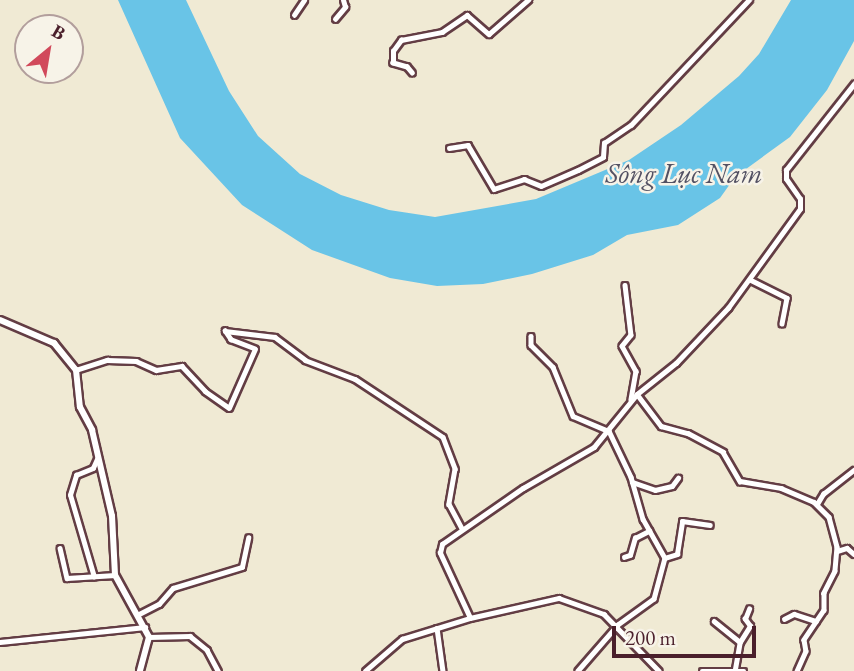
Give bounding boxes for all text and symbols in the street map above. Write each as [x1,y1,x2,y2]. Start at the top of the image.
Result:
north arrow [14,14,84,84]
text: B [47,18,70,46]
water label: Sông Lục Nam [606,156,762,190]
scale bar [616,612,760,656]
text: 200 m [625,624,676,651]

